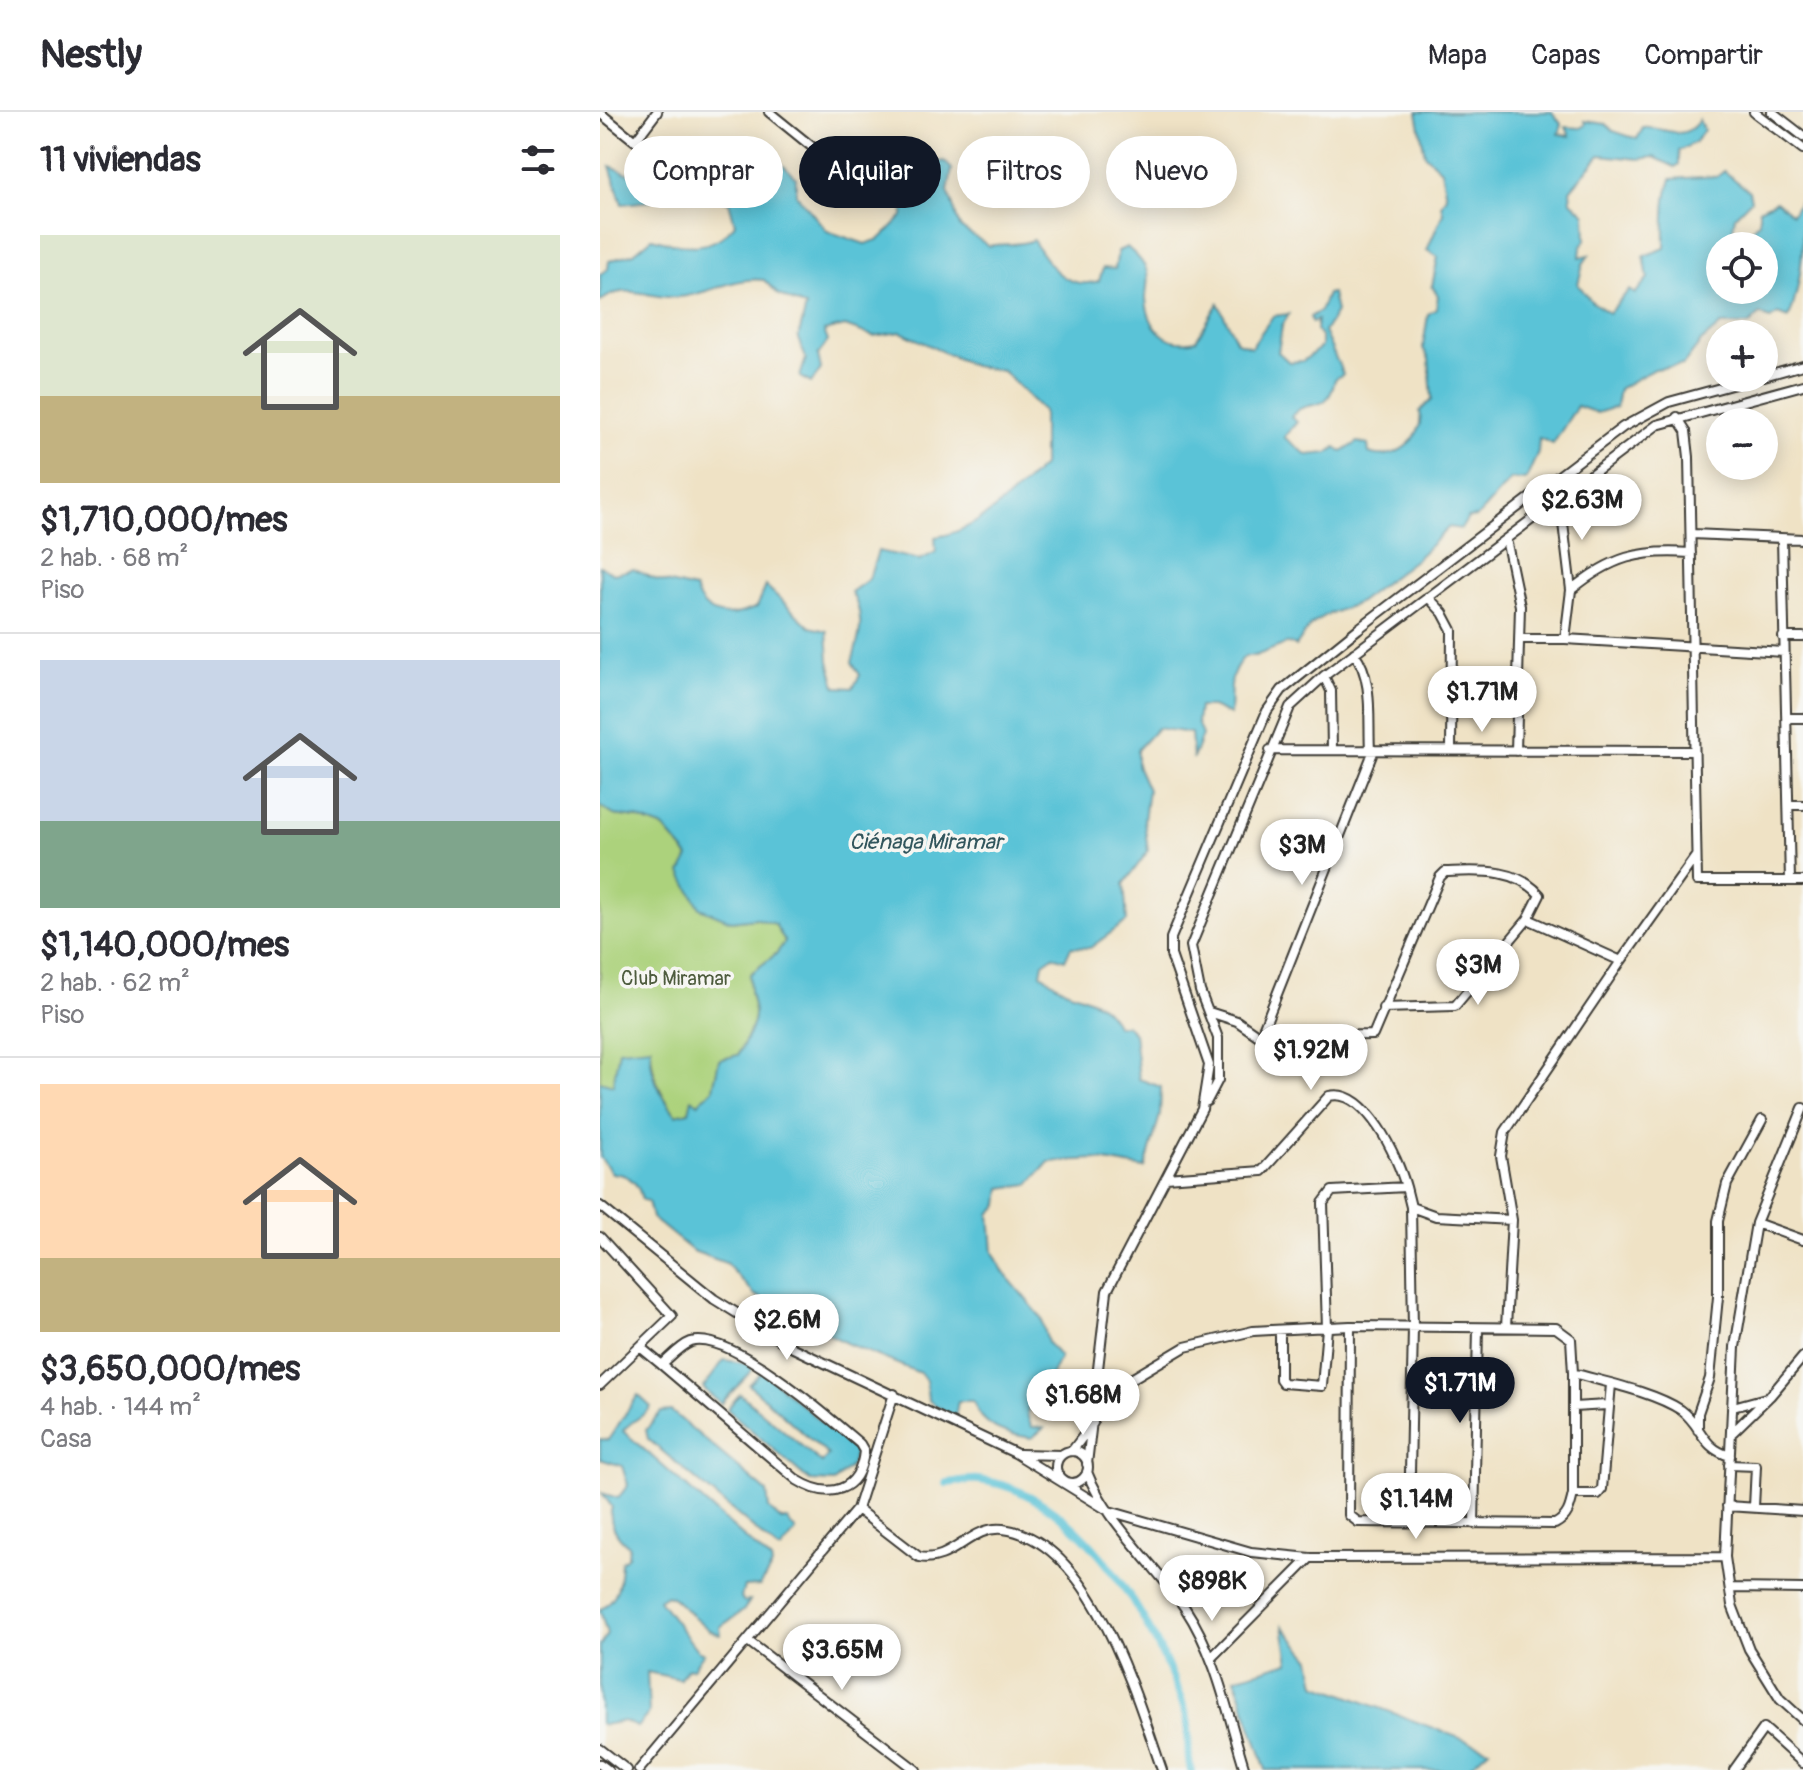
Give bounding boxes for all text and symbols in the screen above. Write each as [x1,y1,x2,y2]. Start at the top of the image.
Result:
text: Nestly [40,31,142,79]
text: Mapa [1428,38,1487,73]
text: Capas [1531,38,1600,73]
text: Compartir [1644,38,1763,73]
chip: Comprar [624,136,783,208]
chip: Alquilar [799,136,941,208]
chip: Filtros [957,136,1090,208]
chip: Nuevo [1106,136,1237,208]
icon: filters [516,138,560,182]
text: 11 viviendas [40,139,201,182]
map controls [1706,232,1778,480]
button: locate [1706,232,1778,304]
icon: home [228,287,372,431]
button: + [1706,320,1778,392]
button: − [1706,408,1778,480]
pin: $2.63M [1517,474,1647,542]
text: $2.63M [1541,484,1623,516]
text: $1,710,000/mes [40,499,288,542]
text: 2 hab. · 68 m² [40,542,188,574]
text: Piso [40,574,85,606]
pin: $1.71M [1417,666,1547,734]
text: $1.71M [1446,676,1518,708]
icon: home [228,712,372,856]
pin: $3M [1263,819,1341,887]
water label: Ciénaga Miramar [849,828,1006,856]
text: $3M [1278,829,1326,861]
text: $1,140,000/mes [40,924,289,967]
pin: $3M [1439,939,1517,1007]
text: $3M [1454,949,1502,981]
park label: Club Miramar [621,966,731,991]
text: 2 hab. · 62 m² [40,967,190,999]
text: Piso [40,999,85,1031]
pin: $1.92M [1246,1024,1376,1092]
text: $1.92M [1273,1034,1349,1066]
icon: home [228,1136,372,1280]
pin: $2.6M [731,1294,843,1362]
text: $2.6M [753,1304,821,1336]
text: $3,650,000/mes [40,1348,300,1391]
pin: $1.71M [1395,1357,1525,1425]
text: $1.71M [1424,1367,1496,1399]
pin: $1.68M [1018,1369,1148,1437]
text: $1.68M [1045,1379,1121,1411]
text: 4 hab. · 144 m² [40,1391,201,1423]
text: Casa [40,1423,92,1455]
pin: $1.14M [1351,1473,1481,1541]
text: $1.14M [1379,1483,1453,1515]
pin: $898K [1156,1555,1268,1623]
text: $898K [1177,1565,1247,1597]
pin: $3.65M [777,1624,907,1692]
text: $3.65M [801,1634,883,1666]

